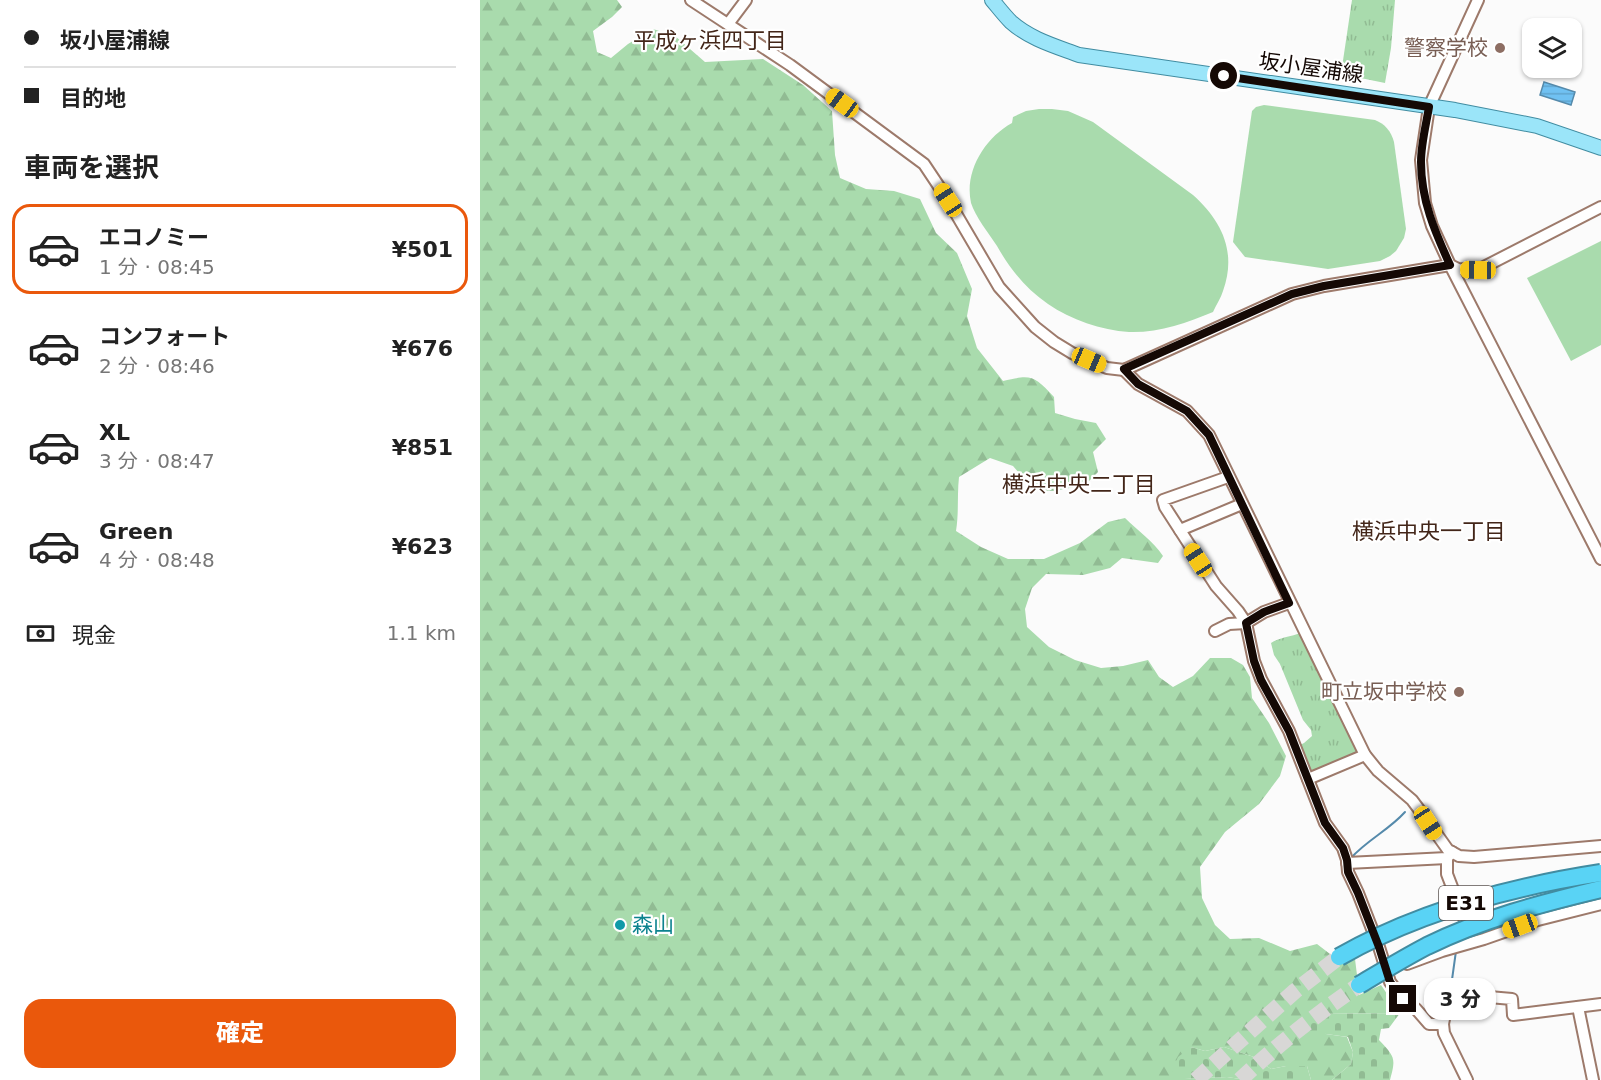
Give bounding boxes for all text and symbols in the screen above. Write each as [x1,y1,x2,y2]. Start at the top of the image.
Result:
map controls [1522,18,1582,78]
button: layers [1522,18,1582,78]
text: 坂小屋浦線 [60,28,170,53]
district label: 平成ヶ浜四丁目 [633,28,787,53]
place label: 警察学校 [1404,36,1488,60]
marker: 警察学校 [1493,41,1507,55]
street label: 坂小屋浦線 [1257,49,1365,87]
route start [1210,62,1237,89]
car [822,85,862,121]
text: 目的地 [60,86,126,111]
text: 車両を選択 [24,152,159,183]
car [931,180,965,220]
icon: car [27,222,81,276]
text: エコノミー [99,225,209,250]
text: ¥501 [392,237,453,262]
text: 1 分 · 08:45 [99,255,215,279]
car [1460,261,1496,279]
icon: car [27,321,81,375]
text: コンフォート [99,324,230,349]
text: ¥676 [392,336,453,361]
car [1069,345,1109,375]
text: 2 分 · 08:46 [99,354,215,378]
icon: car [27,420,81,474]
text: XL [99,420,130,445]
text: ¥851 [392,435,453,460]
text: 3 分 · 08:47 [99,449,215,473]
district label: 横浜中央二丁目 [1002,472,1156,497]
icon: car [27,519,81,573]
text: Green [99,519,173,544]
district label: 横浜中央一丁目 [1352,519,1506,544]
text: ¥623 [392,534,453,559]
car [1181,540,1215,580]
text: 4 分 · 08:48 [99,548,215,572]
icon: cash [24,617,57,650]
text: 1.1 km [387,621,456,645]
text: 現金 [72,623,116,648]
place label: 町立坂中学校 [1321,680,1447,704]
marker: 町立坂中学校 [1452,685,1466,699]
car [1411,803,1445,843]
road number: E31 [1439,886,1493,920]
car [1500,911,1540,941]
place label: 森山 [632,913,674,937]
marker: 森山 [613,918,627,932]
callout: 3 分 [1424,978,1496,1020]
route end [1389,985,1416,1012]
text: 3 分 [1440,987,1480,1011]
button: 確定 [24,999,456,1068]

